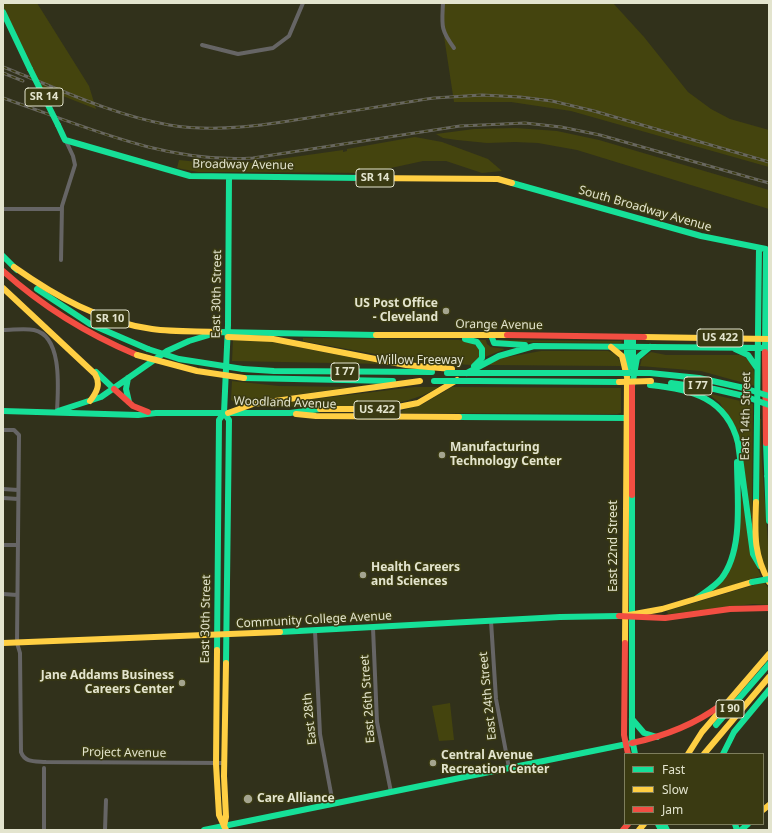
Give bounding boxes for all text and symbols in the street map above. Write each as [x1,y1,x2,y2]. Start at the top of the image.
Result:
road number: SR 14 [25,88,63,106]
street label: Broadway Avenue [192,157,294,173]
road number: SR 14 [356,169,394,187]
street label: South Broadway Avenue [577,183,713,235]
street label: East 30th Street [209,250,225,338]
place label: US Post Office - Cleveland [354,297,438,325]
marker: US Post Office - Cleveland [441,306,451,316]
road number: SR 10 [91,310,129,328]
street label: Orange Avenue [455,317,543,333]
road number: US 422 [697,329,743,347]
street label: Willow Freeway [377,354,463,368]
road number: I 77 [331,363,359,381]
street label: East 14th Street [738,372,754,460]
road number: I 77 [684,377,712,395]
street label: Woodland Avenue [233,394,337,412]
road number: US 422 [354,401,400,419]
place label: Manufacturing Technology Center [450,441,562,469]
marker: Manufacturing Technology Center [437,450,447,460]
street label: East 22nd Street [607,500,621,592]
place label: Health Careers and Sciences [371,561,460,589]
marker: Health Careers and Sciences [358,570,368,580]
street label: East 30th Street [198,575,214,663]
street label: Community College Avenue [236,609,392,631]
street label: East 24th Street [476,651,500,741]
street label: East 26th Street [358,654,378,744]
place label: Jane Addams Business Careers Center [41,669,174,697]
marker: Jane Addams Business Careers Center [177,678,187,688]
street label: East 28th [300,692,320,746]
road number: I 90 [716,700,744,718]
street label: Project Avenue [82,745,166,761]
place label: Central Avenue Recreation Center [441,749,549,777]
legend [624,753,764,825]
marker: Central Avenue Recreation Center [428,758,438,768]
text: Fast [662,761,685,778]
text: Slow [662,781,688,798]
place label: Care Alliance [257,792,335,806]
marker: Care Alliance [242,793,254,805]
text: Jam [662,801,683,818]

